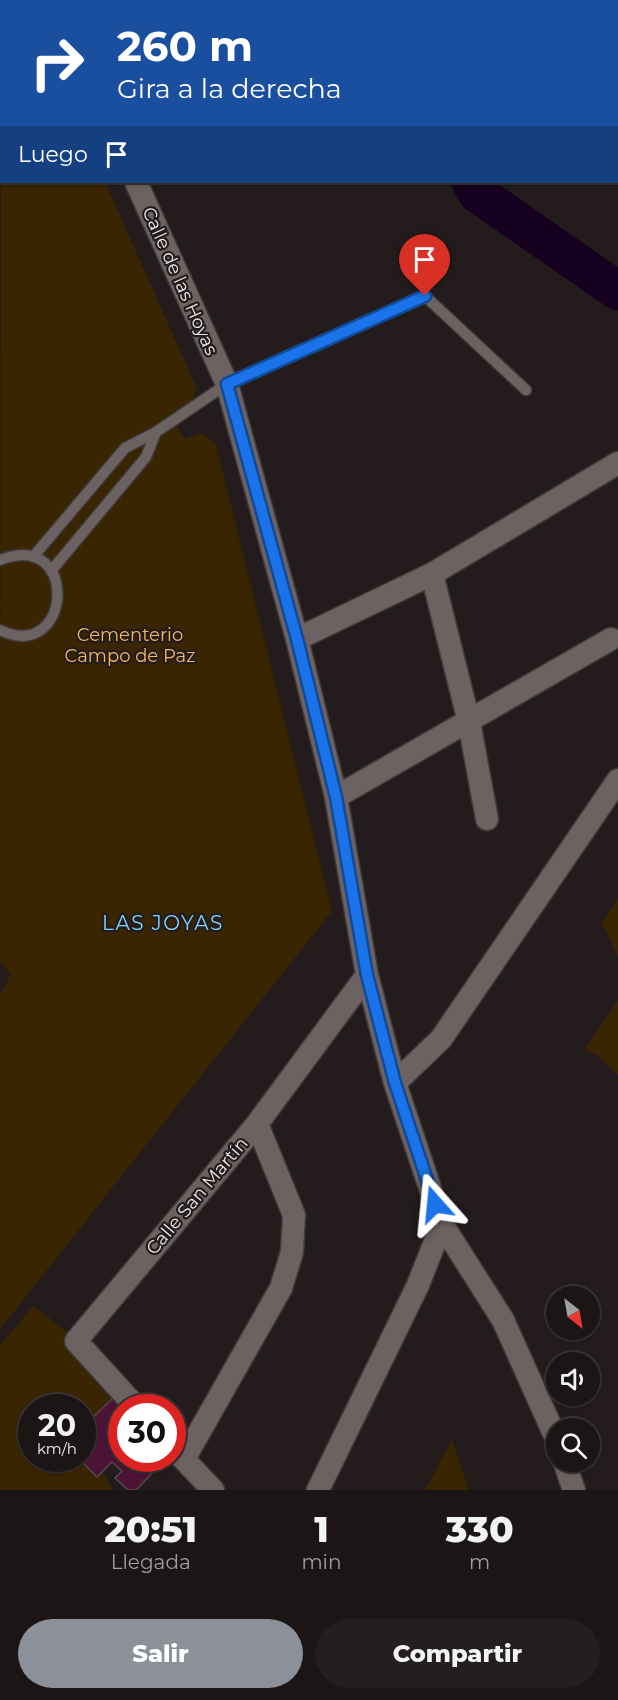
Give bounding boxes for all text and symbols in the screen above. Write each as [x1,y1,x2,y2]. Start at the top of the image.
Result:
text: 260 m [117,20,253,72]
icon: right [18,24,96,102]
text: Gira a la derecha [117,72,342,105]
icon: arrive [100,138,133,171]
text: Luego [18,141,88,168]
street label: Calle de las Hoyas [137,204,223,359]
pin [399,234,450,296]
icon: arrive [408,243,441,276]
park label: Cementerio Campo de Paz [65,624,195,667]
district label: LAS JOYAS [102,911,224,935]
street label: Calle San Martín [141,1133,253,1259]
position arrow [403,1172,467,1236]
north arrow [546,1286,600,1340]
map controls [546,1286,600,1472]
button: sound [546,1352,600,1406]
speed limit sign: 30 [108,1394,186,1472]
text: 20 [38,1407,76,1444]
button: search [546,1418,600,1472]
text: km/h [37,1439,77,1458]
text: 20:51 [104,1507,197,1551]
text: 1 [314,1507,329,1551]
text: 330 [446,1507,514,1551]
text: Llegada [111,1550,191,1574]
text: min [301,1550,342,1574]
text: m [469,1550,490,1574]
button: Salir [18,1619,303,1688]
button: Compartir [315,1619,600,1688]

